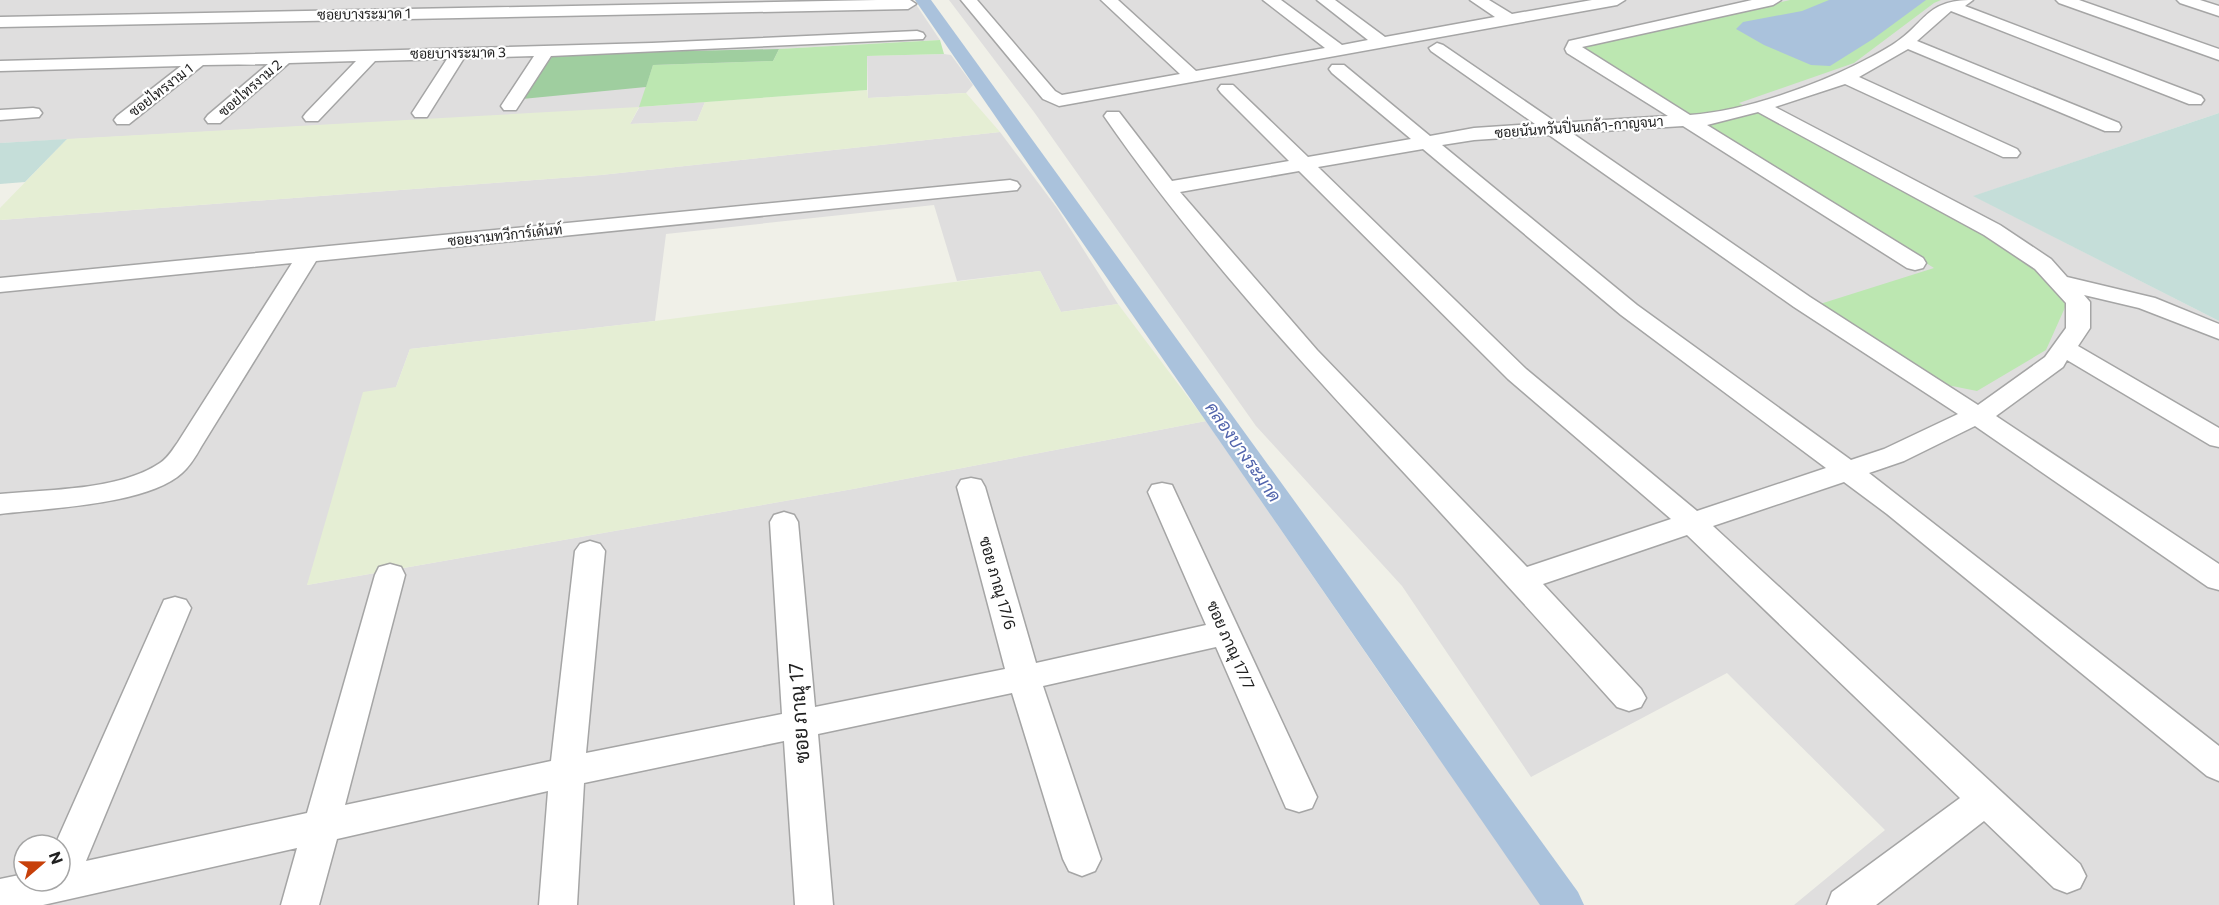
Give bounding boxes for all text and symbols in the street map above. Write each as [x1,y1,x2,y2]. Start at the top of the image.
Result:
street label: ซอยบางระมาด 1 [317,4,411,23]
street label: ซอยบางระมาด 3 [410,43,506,62]
street label: ซอยไทรงาม 2 [214,55,285,120]
street label: ซอยไทรงาม 1 [125,59,196,120]
street label: ซอยนันทวันปิ่นเกล้า-กาญจนา [1494,110,1664,142]
street label: ซอยงามทวีการ์เด้นท์ [447,220,563,249]
water label: คลองบางระมาด [1201,397,1286,506]
street label: ซอย ภาณุ 17/6 [973,534,1021,632]
street label: ซอย ภาณุ 17/7 [1201,597,1259,693]
street label: ซอย ภาณุ 17 [783,662,816,764]
north arrow [12,833,72,893]
text: N [46,849,68,867]

